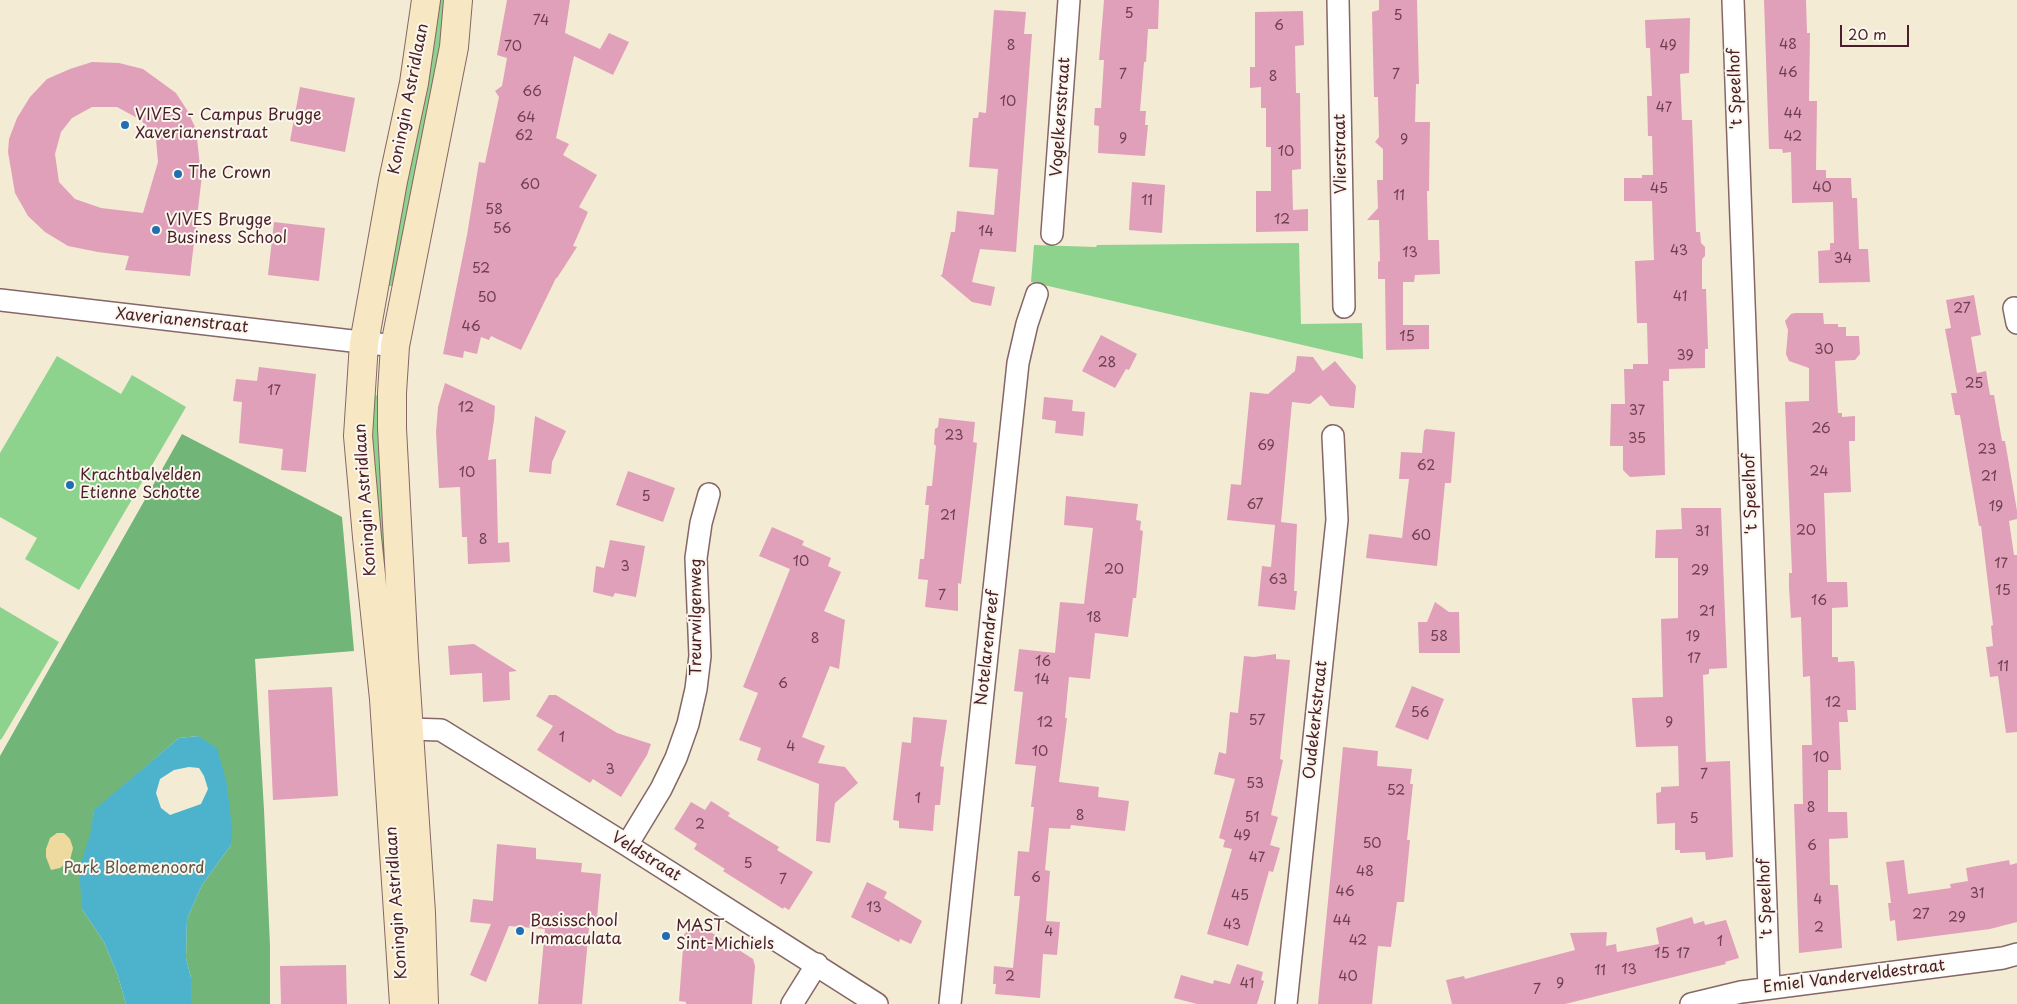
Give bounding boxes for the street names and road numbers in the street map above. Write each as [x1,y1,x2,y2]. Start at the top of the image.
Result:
street label: Koningin Astridlaan [385,22,433,176]
street label: 't Speelhof [1725,48,1747,130]
street label: Vogelkersstraat [1047,57,1075,177]
street label: Vlierstraat [1331,114,1351,194]
street label: Xaverianenstraat [115,304,249,338]
street label: Koningin Astridlaan [351,423,381,577]
street label: 't Speelhof [1740,453,1762,535]
street label: Treurwilgenweg [687,558,707,676]
street label: Notelarendreef [972,589,1004,707]
street label: Oudekerkstraat [1300,660,1332,780]
street label: Koningin Astridlaan [382,826,412,980]
street label: Veldstraat [608,828,684,886]
street label: 't Speelhof [1755,858,1777,940]
street label: Emiel Vanderveldestraat [1762,956,1946,998]

